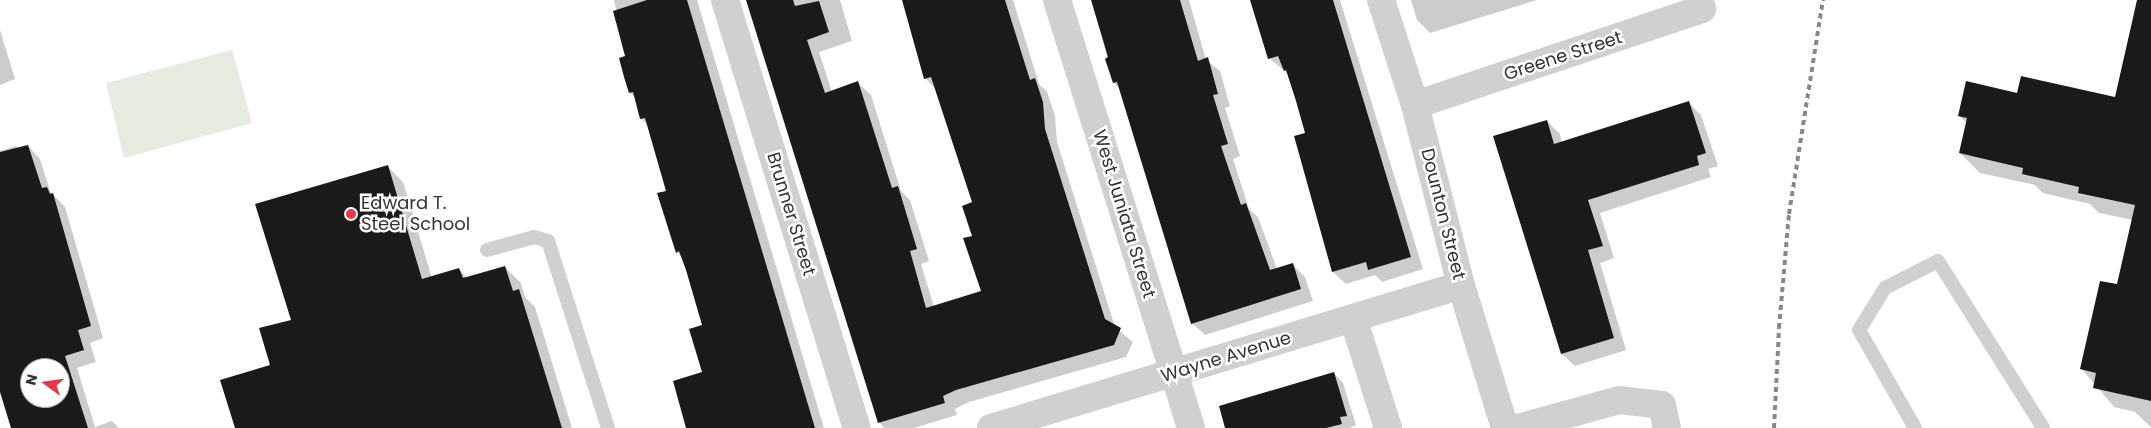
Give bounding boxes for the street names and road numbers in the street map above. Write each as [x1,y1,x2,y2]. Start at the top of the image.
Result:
street label: Greene Street [1501,27,1625,85]
street label: West Juniata Street [1088,127,1160,301]
street label: Dounton Street [1416,146,1470,282]
street label: Brunner Street [762,150,820,278]
street label: Wayne Avenue [1158,327,1294,387]

